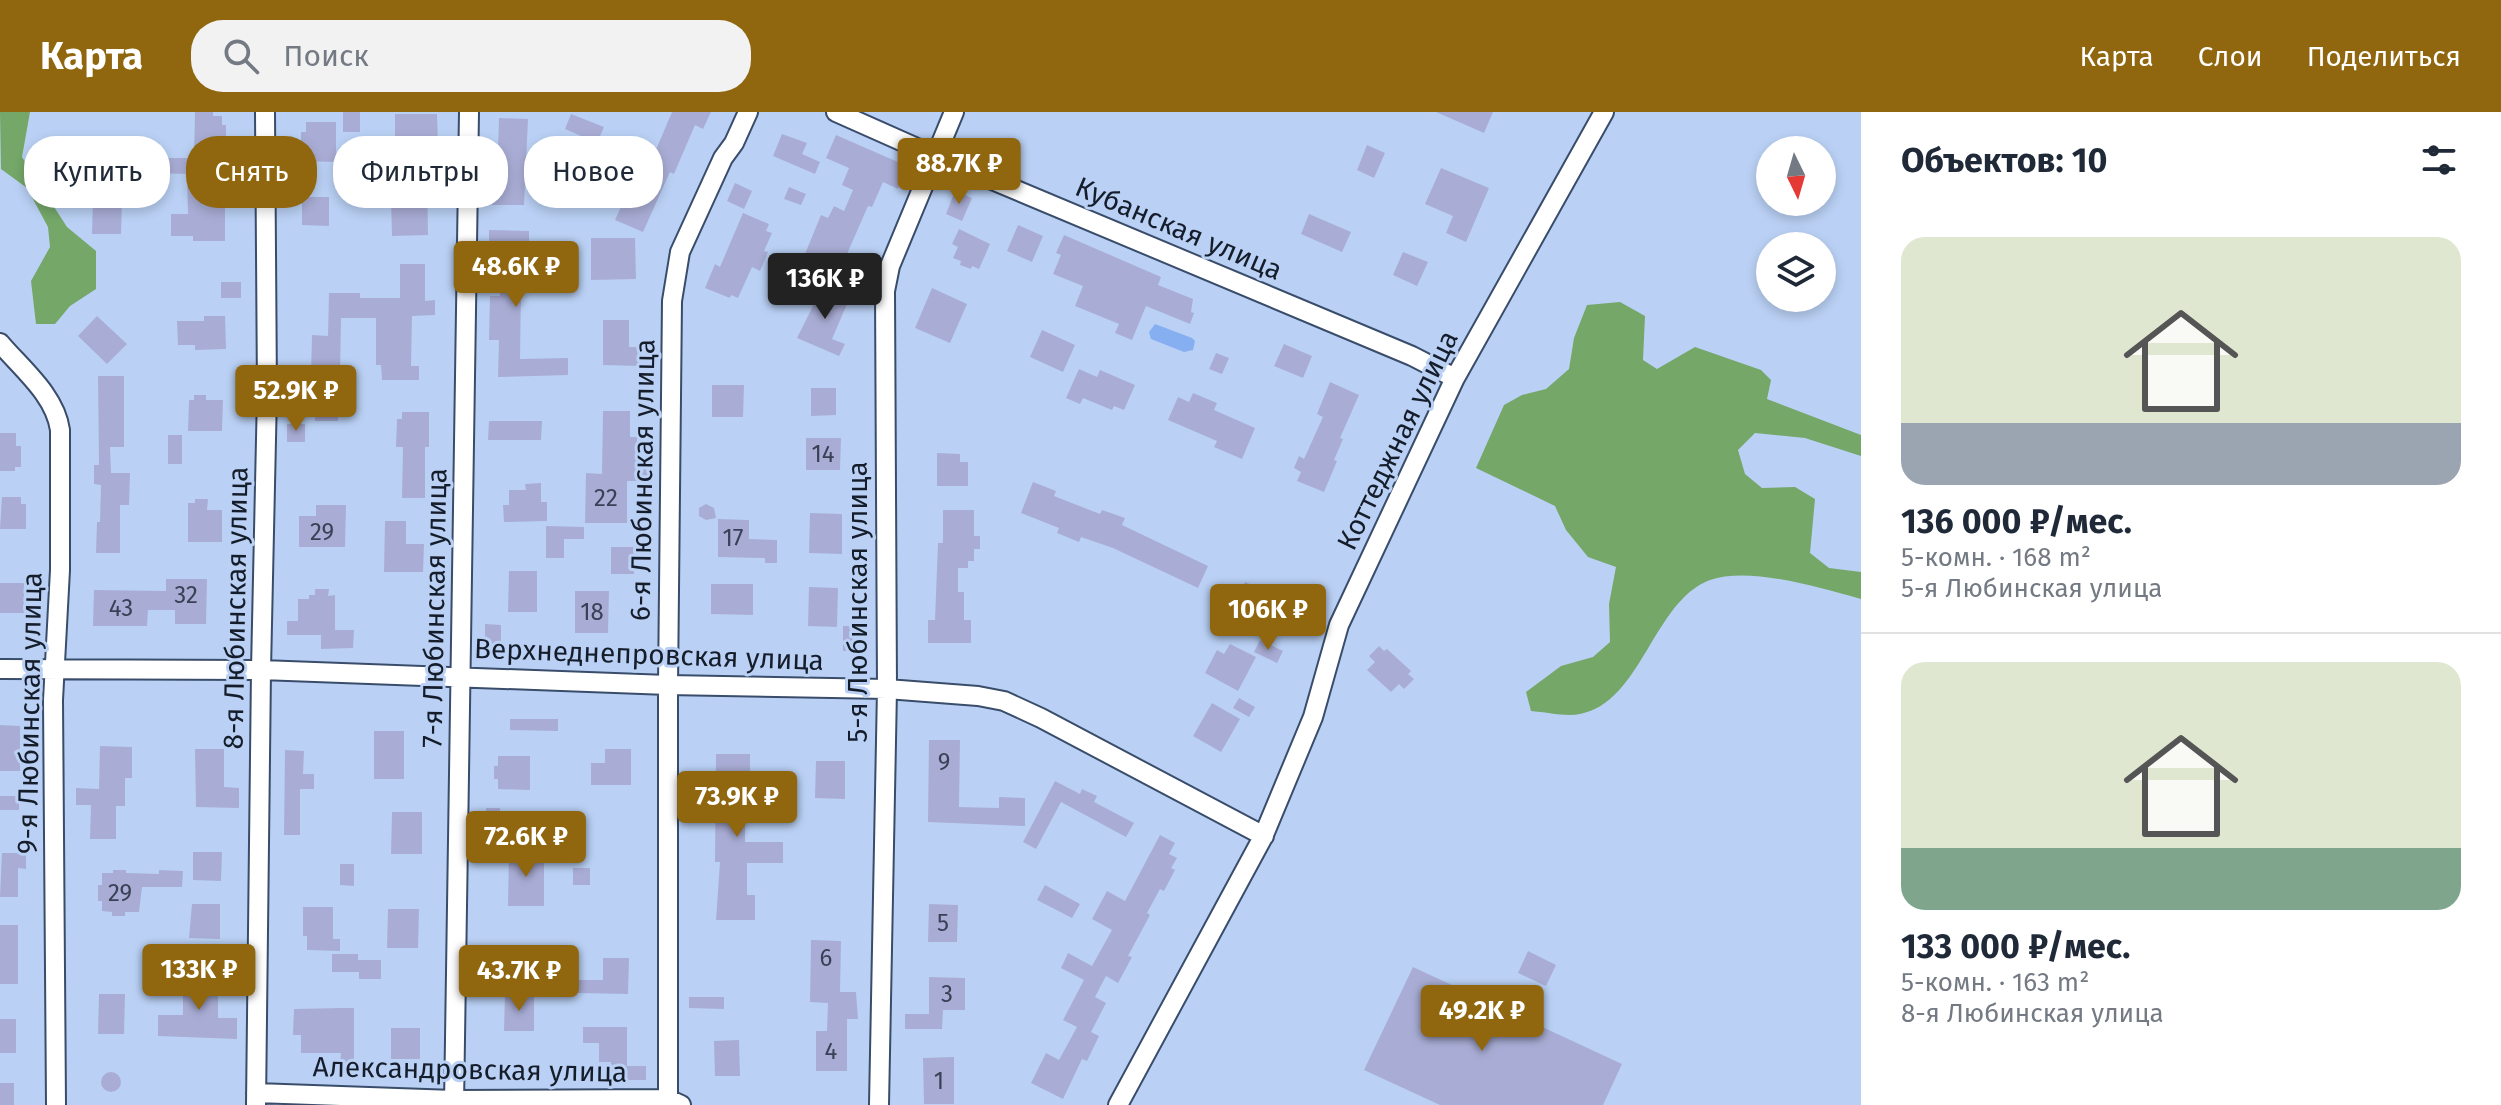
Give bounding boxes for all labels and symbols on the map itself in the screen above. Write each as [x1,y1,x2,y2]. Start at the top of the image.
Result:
north arrow [1756,136,1836,216]
pin: 88.7K ₽ [885,138,1033,206]
street label: Кубанская улица [1070,170,1287,287]
pin: 48.6K ₽ [442,241,590,309]
pin: 136K ₽ [760,253,890,321]
street label: Коттеджная улица [1330,325,1465,555]
street label: 6-я Любинская улица [624,339,661,621]
pin: 52.9K ₽ [222,365,370,433]
house number: 14 [811,440,835,468]
street label: 5-я Любинская улица [841,461,874,743]
street label: 8-я Любинская улица [217,466,254,750]
street label: 7-я Любинская улица [416,468,453,748]
house number: 22 [594,484,618,512]
house number: 29 [310,518,334,546]
house number: 17 [722,524,744,552]
street label: 9-я Любинская улица [11,572,48,854]
house number: 32 [174,581,198,609]
pin: 106K ₽ [1203,584,1333,652]
house number: 43 [109,594,133,622]
house number: 18 [580,598,604,626]
street label: Верхнеднепровская улица [473,632,824,677]
house number: 9 [938,748,950,776]
pin: 73.9K ₽ [663,771,811,839]
pin: 72.6K ₽ [452,811,600,879]
house number: 29 [108,879,132,907]
house number: 5 [937,909,949,937]
pin: 133K ₽ [134,944,264,1012]
house number: 6 [820,944,832,972]
pin: 43.7K ₽ [445,945,593,1013]
house number: 3 [941,980,953,1008]
pin: 49.2K ₽ [1408,985,1556,1053]
house number: 4 [825,1037,838,1065]
street label: Александровская улица [312,1050,628,1089]
house number: 1 [934,1067,944,1095]

